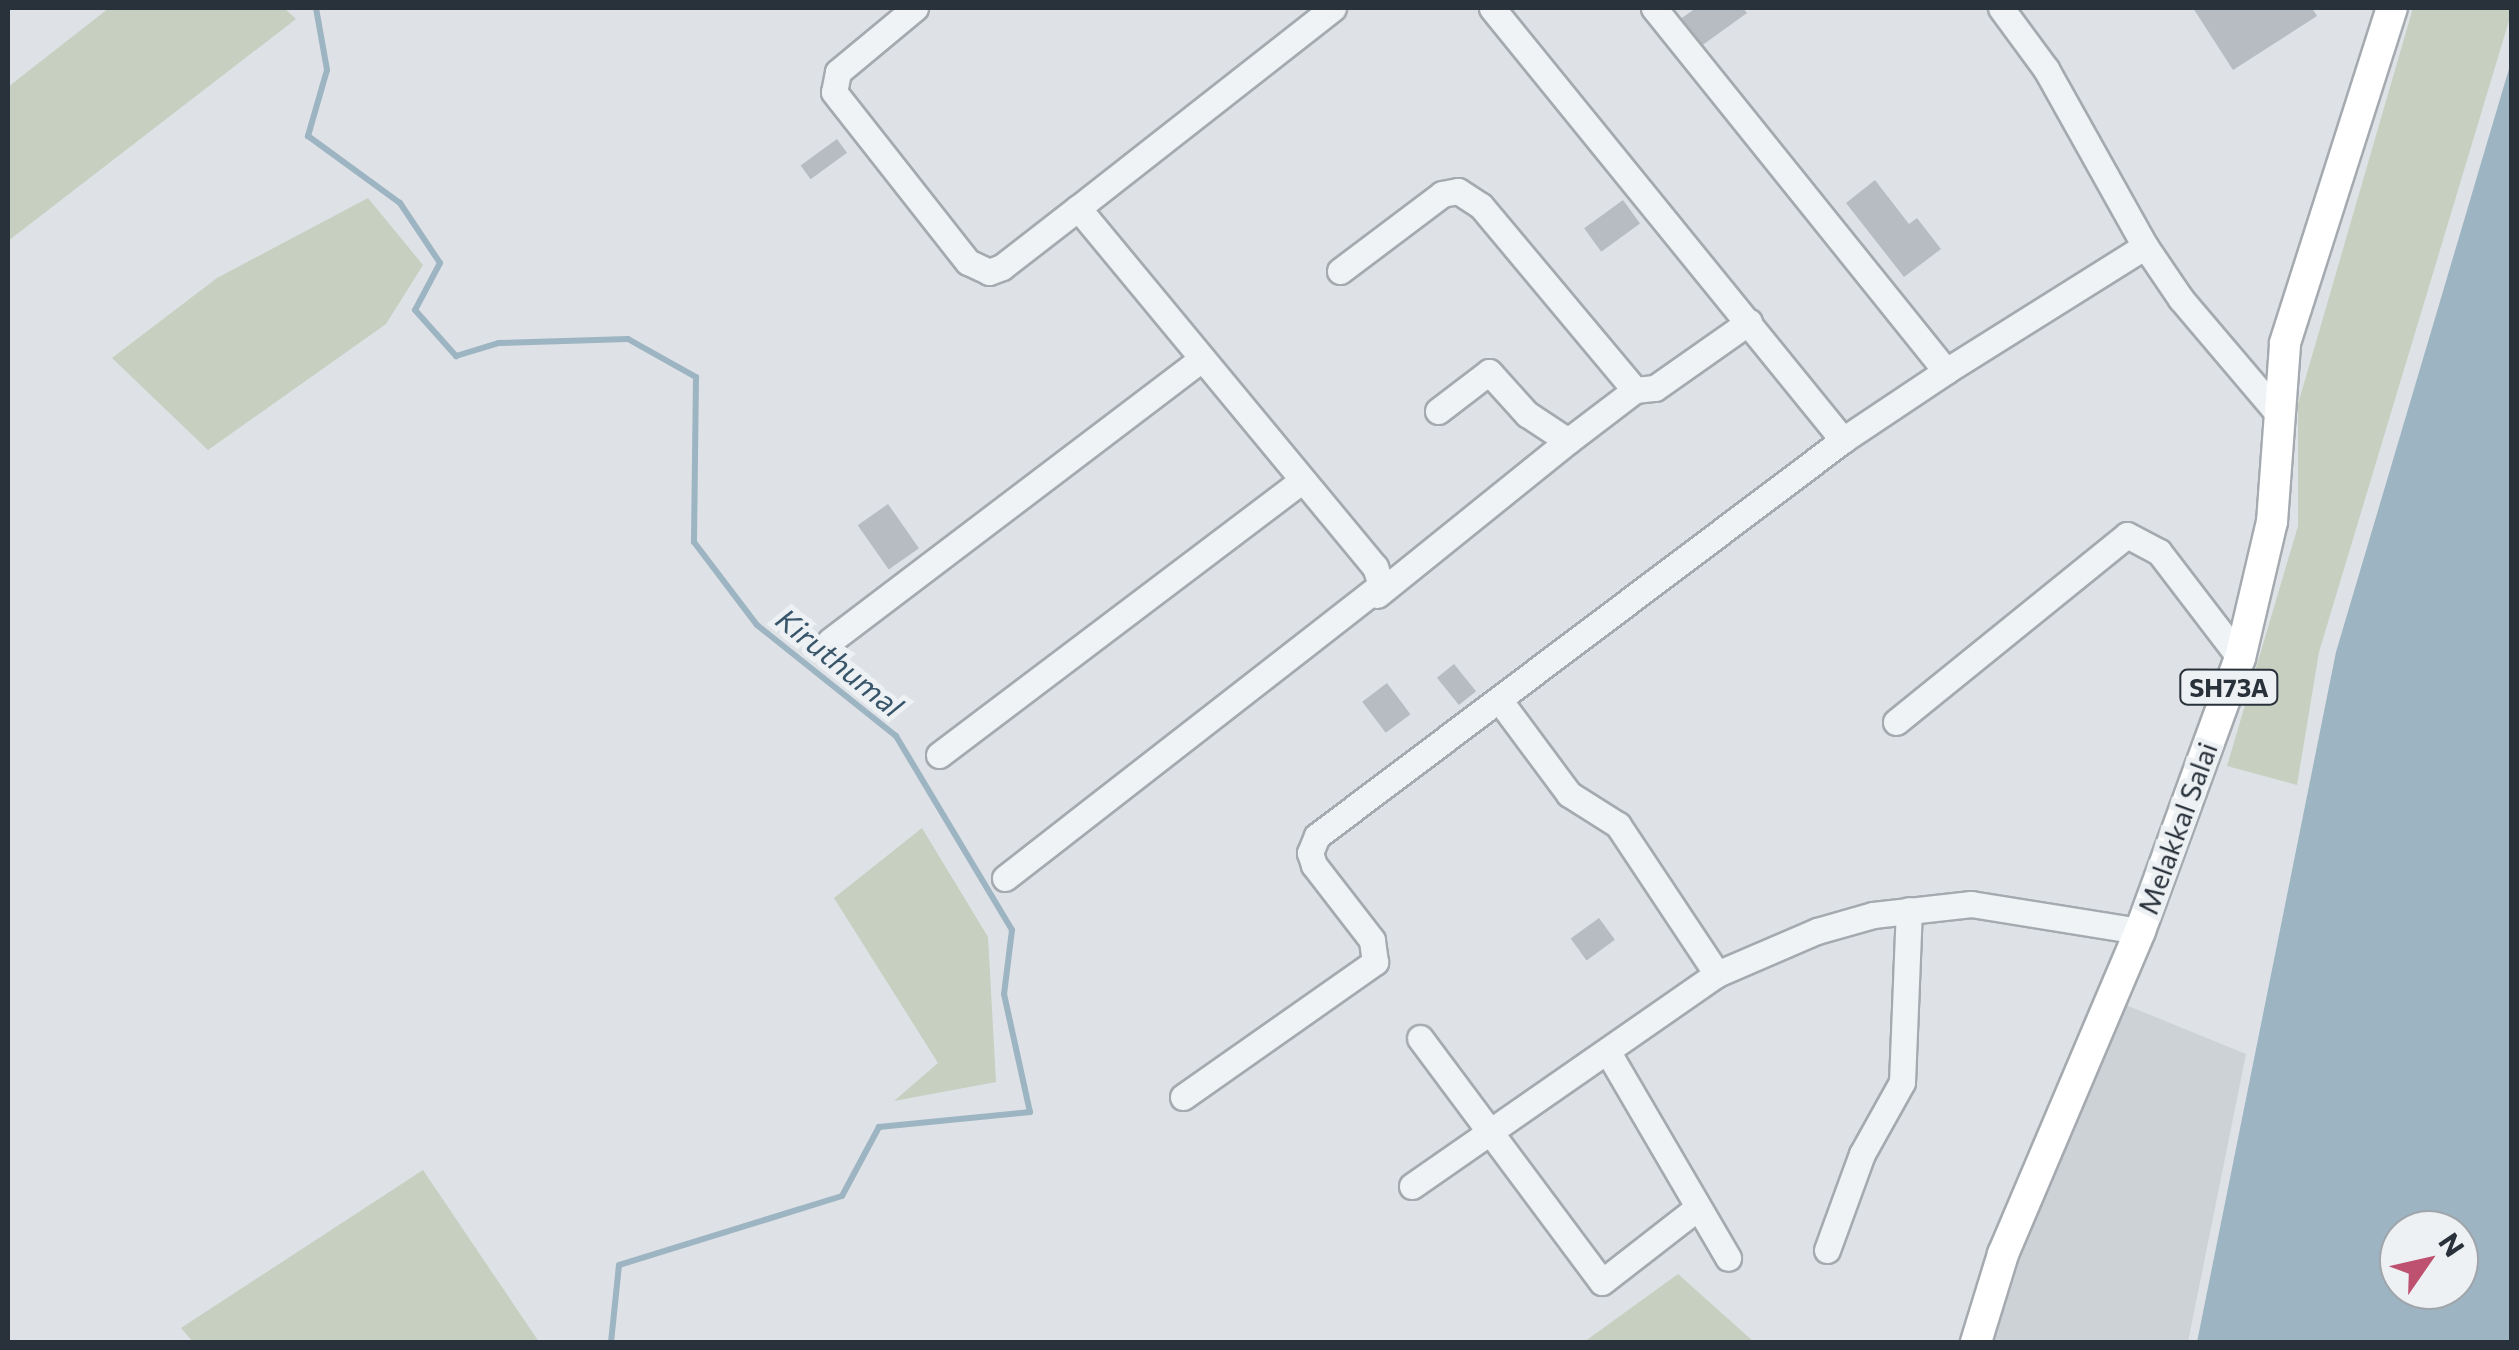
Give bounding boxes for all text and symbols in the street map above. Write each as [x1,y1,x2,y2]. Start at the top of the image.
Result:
water label: Kiruthumal [769,600,911,724]
road number: SH73A [2179,667,2279,707]
street label: Melakkal Salai [2130,737,2224,919]
north arrow [2379,1210,2479,1310]
text: N [2432,1226,2472,1263]

